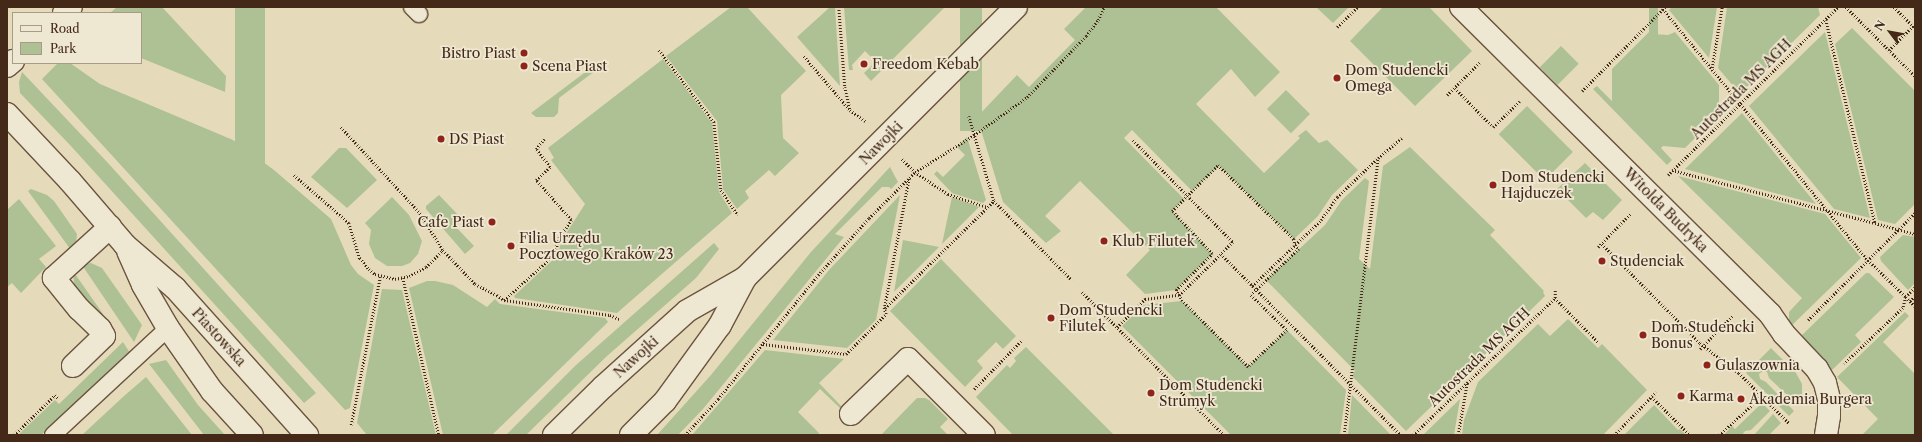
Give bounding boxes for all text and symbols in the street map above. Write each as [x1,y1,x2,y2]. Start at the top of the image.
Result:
legend [12,12,142,64]
north arrow [1870,12,1910,52]
text: N [1871,18,1888,33]
text: Road [50,21,80,36]
street label: Autostrada MS AGH [1687,35,1795,143]
text: Park [50,41,76,56]
place label: Bistro Piast [441,45,516,61]
marker: Bistro Piast [519,48,529,58]
place label: Freedom Kebab [872,56,979,72]
place label: Scena Piast [532,58,607,74]
marker: Freedom Kebab [859,59,869,69]
marker: Scena Piast [519,61,529,71]
place label: Dom Studencki Omega [1345,62,1448,94]
marker: Dom Studencki Omega [1332,73,1342,83]
street label: Nawojki [856,118,906,168]
place label: DS Piast [449,131,504,147]
marker: DS Piast [436,134,446,144]
street label: Witolda Budryka [1620,164,1712,256]
place label: Dom Studencki Hajduczek [1501,169,1604,202]
marker: Dom Studencki Hajduczek [1488,180,1498,190]
place label: Cafe Piast [418,214,484,230]
marker: Cafe Piast [487,217,497,227]
place label: Filia Urzędu Pocztowego Kraków 23 [519,230,674,262]
place label: Klub Filutek [1112,233,1195,249]
marker: Klub Filutek [1099,236,1109,246]
marker: Filia Urzędu Pocztowego Kraków 23 [506,241,516,251]
place label: Studenciak [1610,253,1684,269]
marker: Studenciak [1597,256,1607,266]
place label: Dom Studencki Filutek [1059,302,1162,334]
street label: Piastowska [188,304,250,370]
street label: Autostrada MS AGH [1424,304,1534,410]
marker: Dom Studencki Filutek [1046,313,1056,323]
place label: Dom Studencki Bonus [1651,319,1754,352]
marker: Dom Studencki Bonus [1638,330,1648,340]
street label: Nawojki [610,333,662,381]
place label: Gulaszownia [1715,357,1800,373]
marker: Gulaszownia [1702,360,1712,370]
place label: Dom Studencki Strumyk [1159,377,1262,410]
marker: Dom Studencki Strumyk [1146,388,1156,398]
place label: Karma [1689,388,1734,404]
marker: Karma [1676,391,1686,401]
place label: Akademia Burgera [1749,391,1872,407]
marker: Akademia Burgera [1736,394,1746,404]

